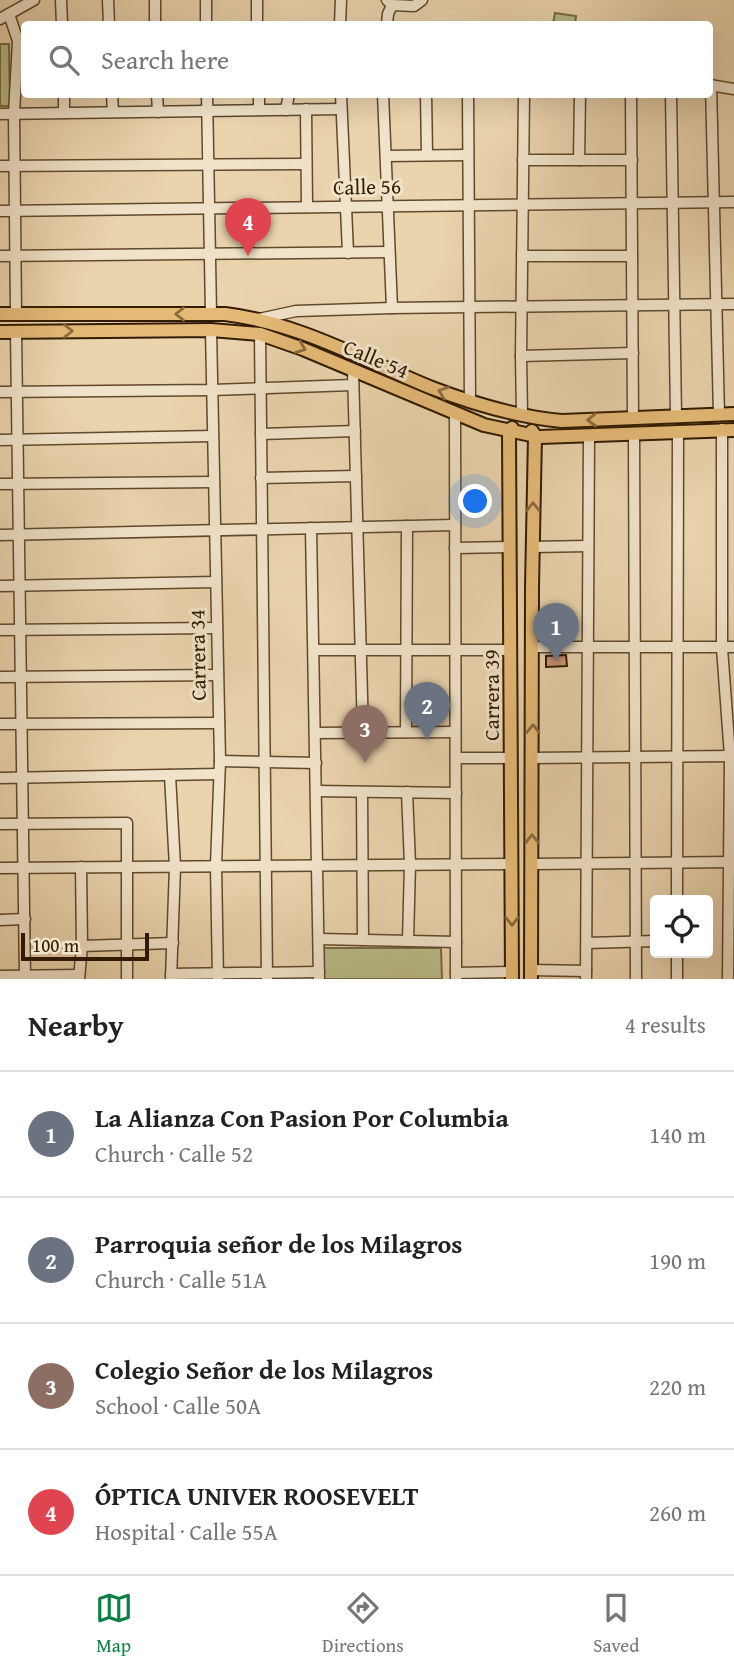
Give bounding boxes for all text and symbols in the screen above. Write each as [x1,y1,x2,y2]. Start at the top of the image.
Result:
search box [21,21,713,98]
text: Search here [101,40,229,79]
icon: search [45,41,83,79]
street label: Calle 56 [333,170,401,203]
pin: 4 [225,198,271,256]
one-way arrow [175,306,185,322]
one-way arrow [63,323,74,339]
street label: Calle 54 [339,331,413,386]
one-way arrow [294,340,306,354]
one-way arrow [437,386,449,400]
one-way arrow [587,412,598,427]
your location [458,484,492,518]
one-way arrow [525,501,541,511]
pin: 1 [533,603,579,661]
street label: Carrera 34 [181,609,214,701]
street label: Carrera 39 [476,649,507,741]
pin: 2 [404,682,450,740]
pin: 3 [342,705,388,763]
one-way arrow [525,723,541,734]
one-way arrow [524,833,540,844]
map controls [650,895,713,958]
button: locate [650,895,713,958]
one-way arrow [504,917,520,927]
scale bar [21,930,149,962]
text: 100 m [32,931,79,959]
text: Nearby [28,1003,124,1047]
text: 4 results [625,1008,706,1041]
text: La Alianza Con Pasion Por Columbia [95,1098,509,1137]
text: 1 [45,1118,57,1151]
text: 140 m [649,1118,706,1151]
text: Church · Calle 52 [95,1137,253,1170]
text: Parroquia señor de los Milagros [95,1224,462,1263]
text: 2 [45,1244,57,1277]
text: 190 m [649,1244,706,1277]
text: Church · Calle 51A [95,1263,267,1296]
text: Colegio Señor de los Milagros [95,1350,433,1389]
text: 3 [45,1370,57,1403]
text: 220 m [649,1370,706,1403]
text: School · Calle 50A [95,1389,261,1422]
text: ÓPTICA UNIVER ROOSEVELT [95,1476,419,1515]
text: 4 [45,1496,57,1529]
text: 260 m [649,1496,706,1529]
text: Hospital · Calle 55A [95,1515,278,1548]
tab: Map [95,1589,133,1659]
tab: Directions [322,1589,404,1659]
tab: Saved [593,1589,639,1659]

